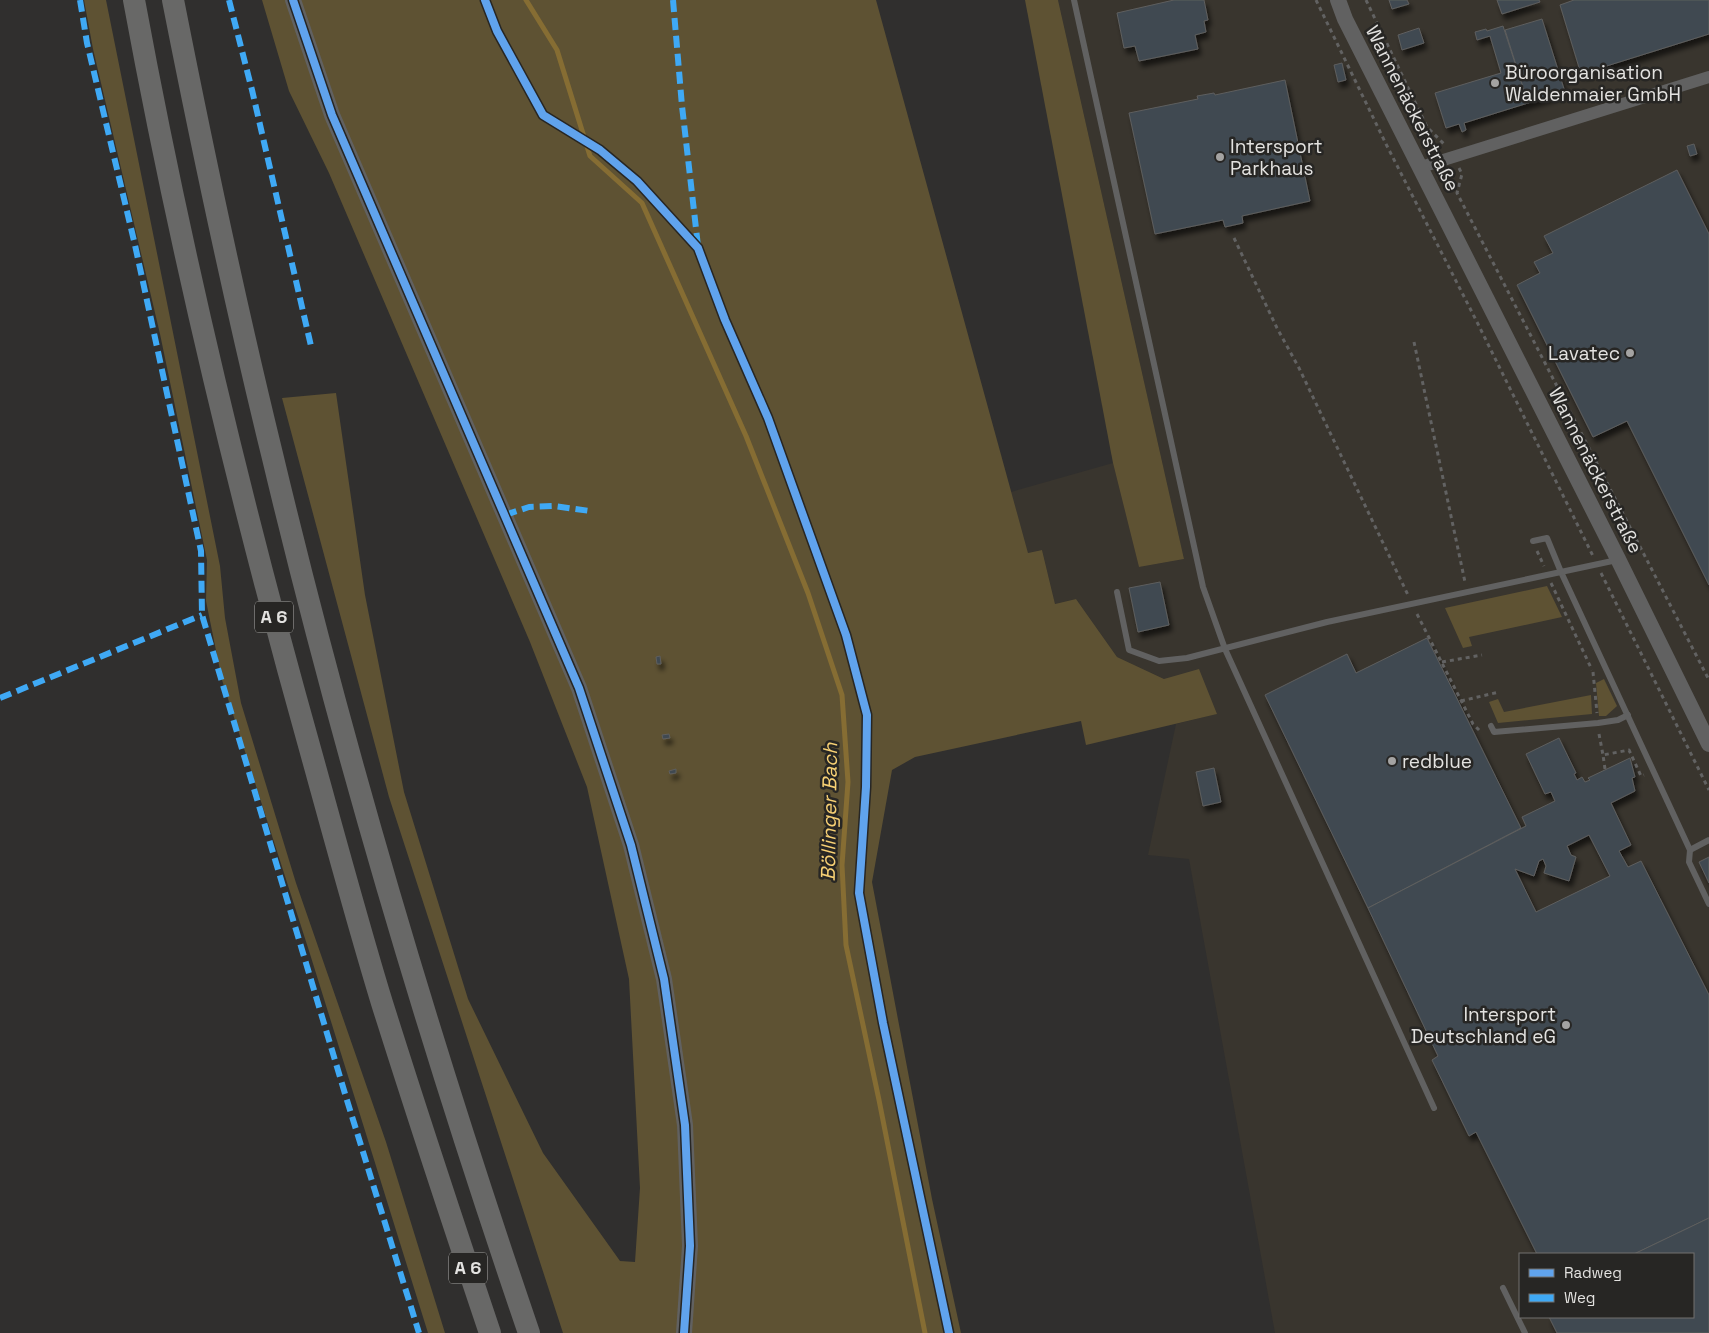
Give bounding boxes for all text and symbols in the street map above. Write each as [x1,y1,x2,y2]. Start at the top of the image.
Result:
street label: Wannenäckerstraße [1360,21,1465,195]
place label: Büroorganisation Waldenmaier GmbH [1505,60,1681,107]
marker: Büroorganisation Waldenmaier GmbH [1489,77,1501,89]
place label: Intersport Parkhaus [1230,134,1323,181]
marker: Intersport Parkhaus [1214,151,1226,163]
place label: Lavatec [1548,341,1620,366]
marker: Lavatec [1624,347,1636,359]
street label: Wannenäckerstraße [1543,383,1648,557]
road number: A 6 [255,602,293,632]
water label: Böllinger Bach [815,742,843,882]
place label: redblue [1402,749,1472,774]
marker: redblue [1386,755,1398,767]
place label: Intersport Deutschland eG [1411,1002,1556,1049]
marker: Intersport Deutschland eG [1560,1019,1572,1031]
road number: A 6 [449,1252,487,1284]
legend [1519,1253,1694,1318]
text: Radweg [1564,1263,1622,1282]
text: Weg [1564,1288,1595,1307]

